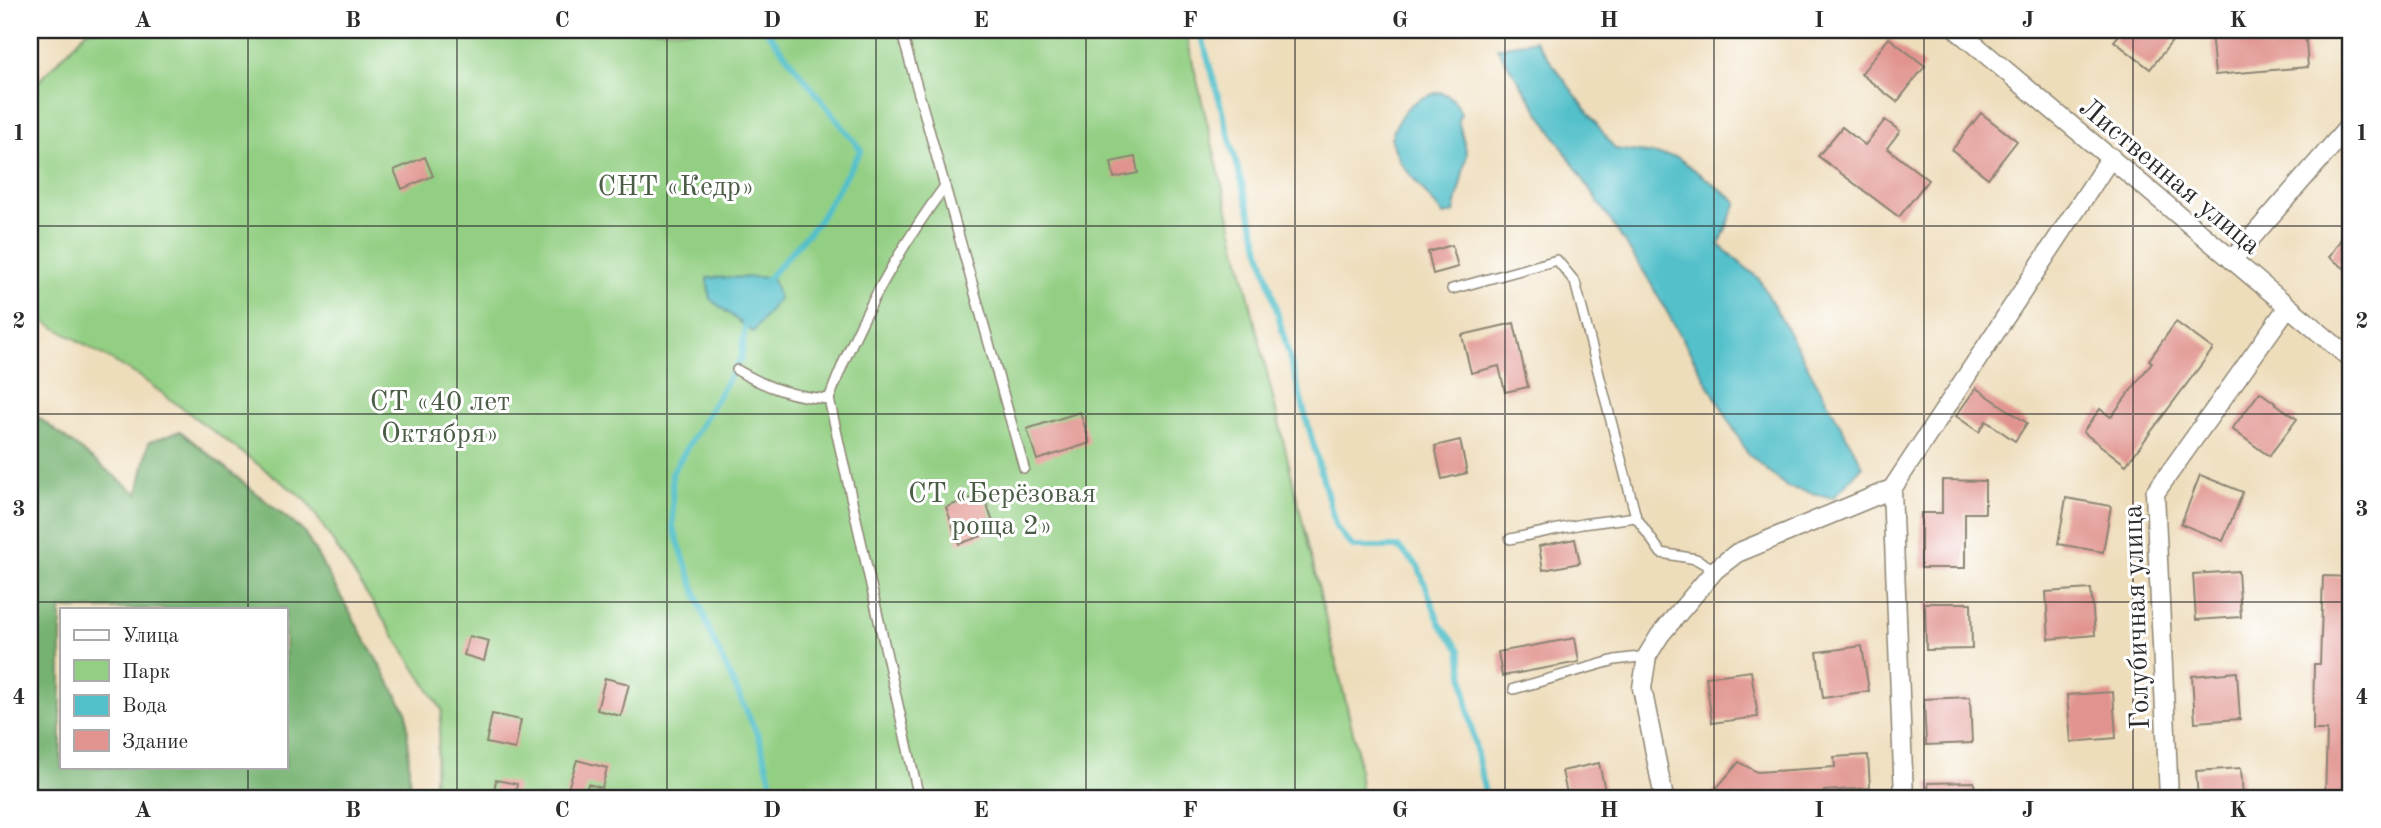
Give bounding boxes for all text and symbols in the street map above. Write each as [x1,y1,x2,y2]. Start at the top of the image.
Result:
text: A [134,9,152,32]
text: B [345,9,361,32]
text: C [554,9,570,32]
text: D [763,9,781,32]
text: E [973,9,989,32]
text: F [1182,9,1198,32]
text: G [1392,9,1408,32]
text: H [1600,9,1618,32]
text: I [1814,9,1824,32]
text: J [2022,9,2034,32]
text: K [2229,9,2247,32]
street label: Лиственная улица [2073,94,2265,261]
text: 1 [12,122,26,145]
text: 1 [2355,122,2369,145]
park label: СНТ «Кедр» [597,174,755,202]
text: 2 [12,310,26,333]
text: 2 [2355,310,2369,333]
park label: СТ «40 лет Октября» [370,389,510,449]
park label: СТ «Берёзовая роща 2» [908,481,1096,541]
text: 3 [12,498,26,521]
text: 3 [2355,498,2369,521]
street label: Голубичная улица [2120,504,2156,730]
legend [60,608,287,768]
text: Улица [122,626,179,647]
text: Парк [122,662,171,683]
text: 4 [12,686,26,709]
text: 4 [2355,686,2369,709]
text: Вода [122,696,167,717]
text: Здание [122,732,188,753]
text: A [134,799,152,822]
text: B [345,799,361,822]
text: C [554,799,570,822]
text: D [763,799,781,822]
text: E [973,799,989,822]
text: F [1182,799,1198,822]
text: G [1392,799,1408,822]
text: H [1600,799,1618,822]
text: I [1814,799,1824,822]
text: J [2022,799,2034,822]
text: K [2229,799,2247,822]

